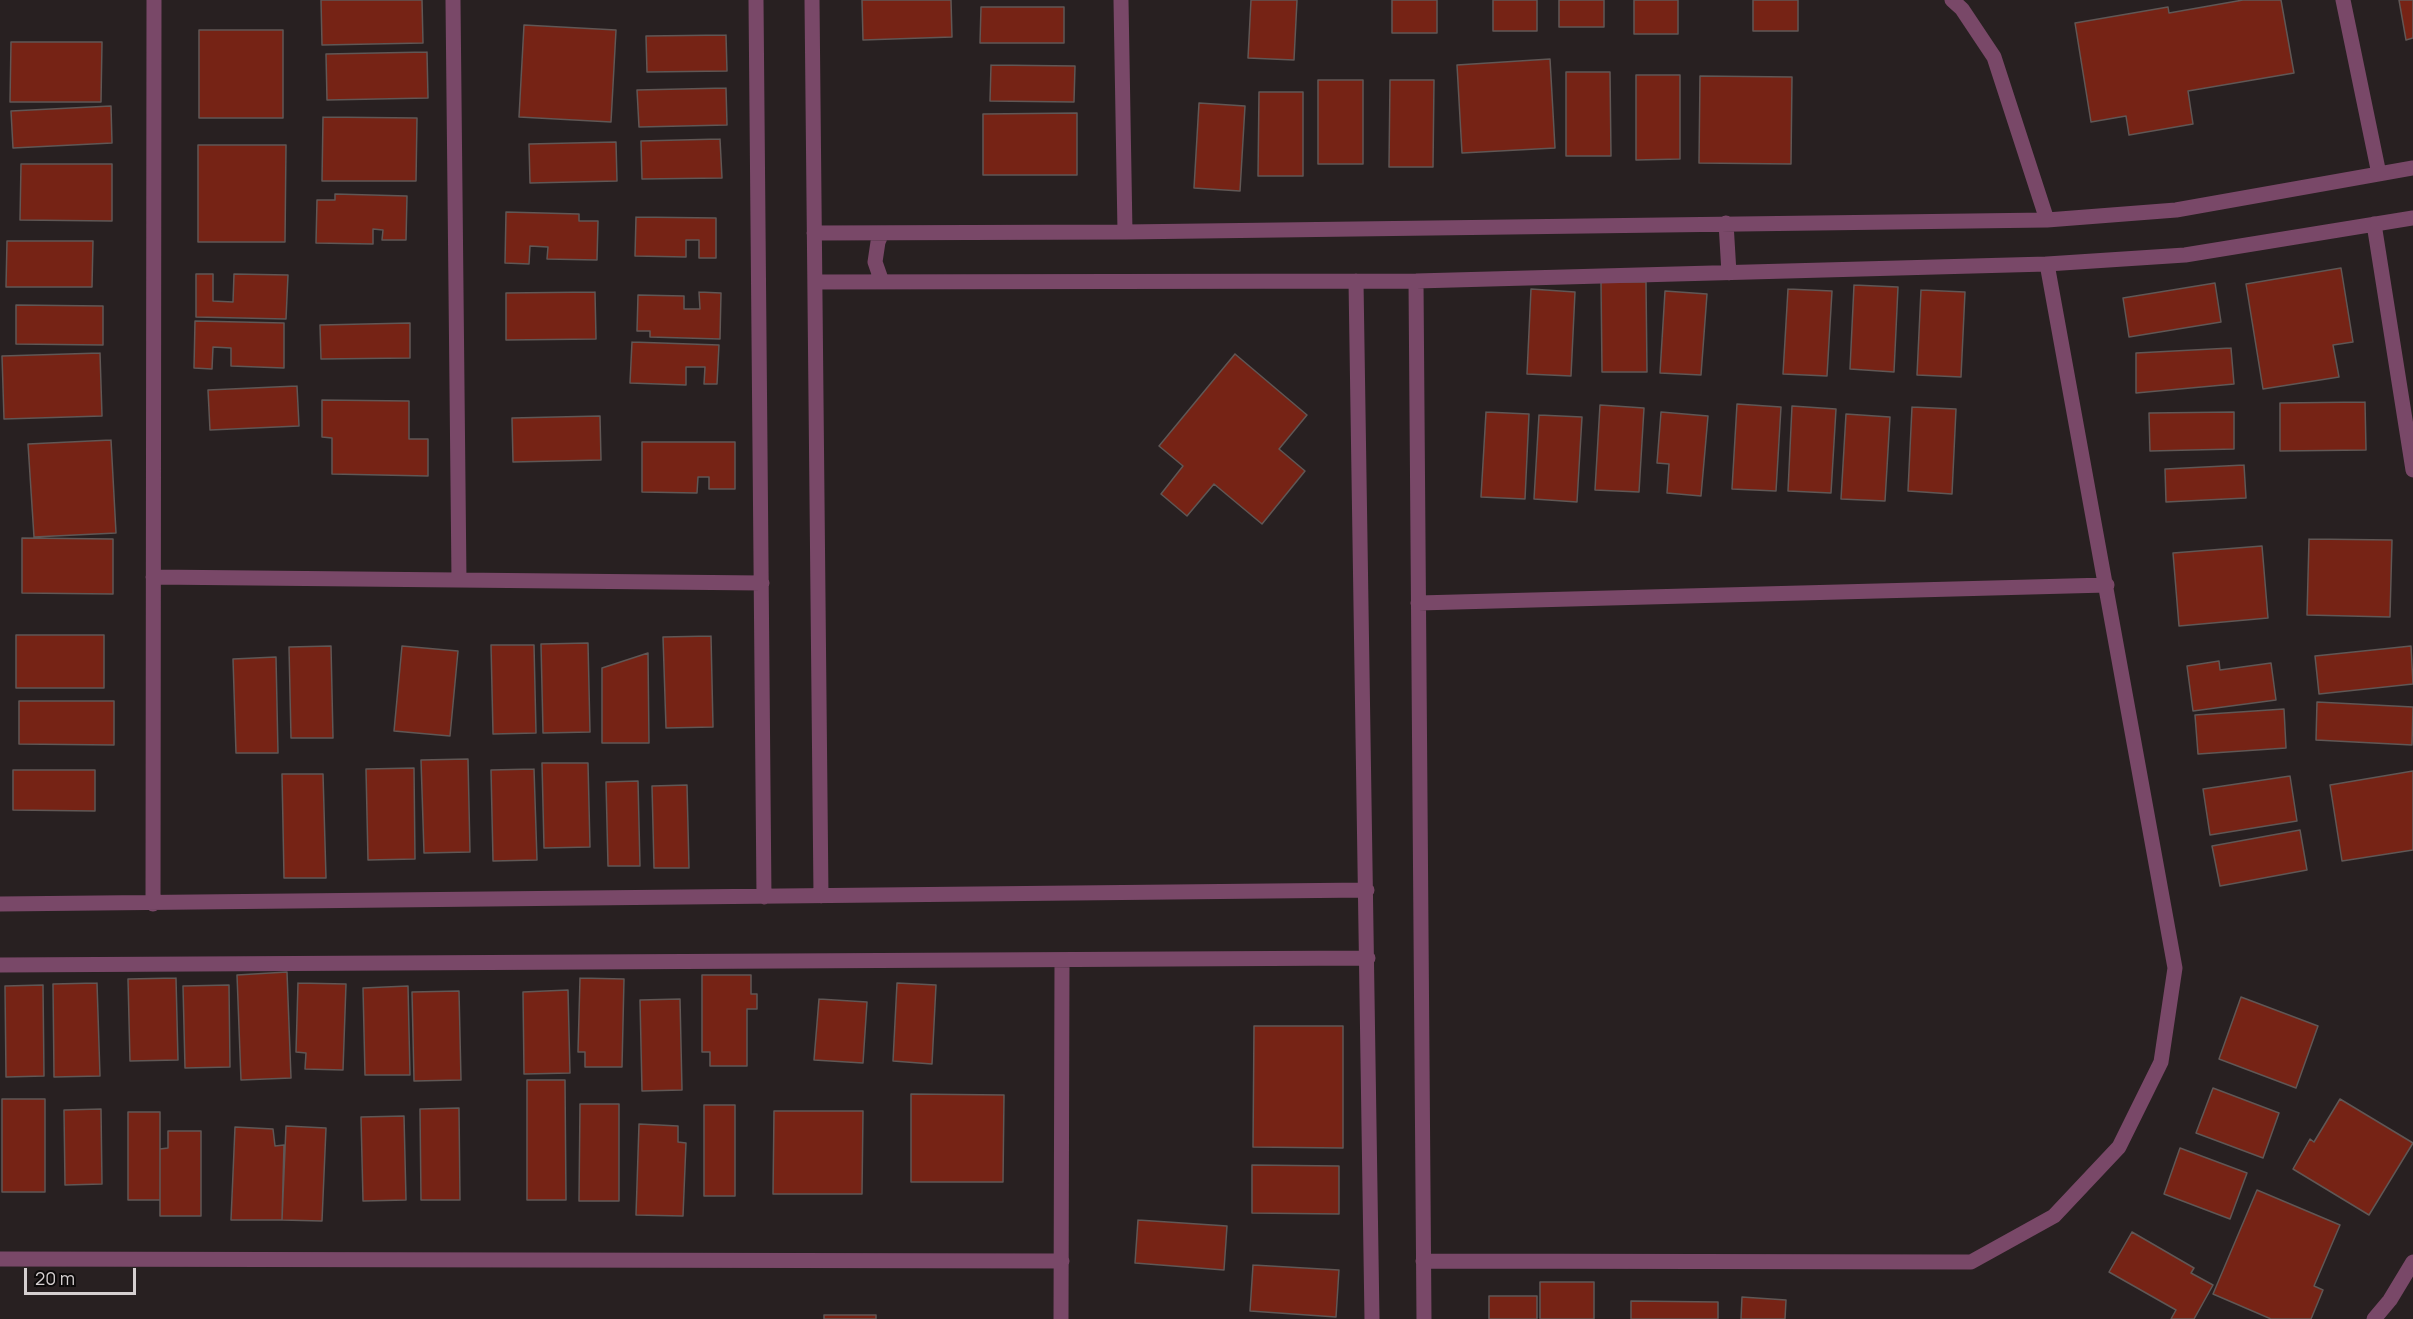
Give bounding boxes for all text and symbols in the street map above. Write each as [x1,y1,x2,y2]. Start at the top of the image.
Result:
scale bar [27,1256,140,1294]
text: 20 m [35,1266,75,1290]

